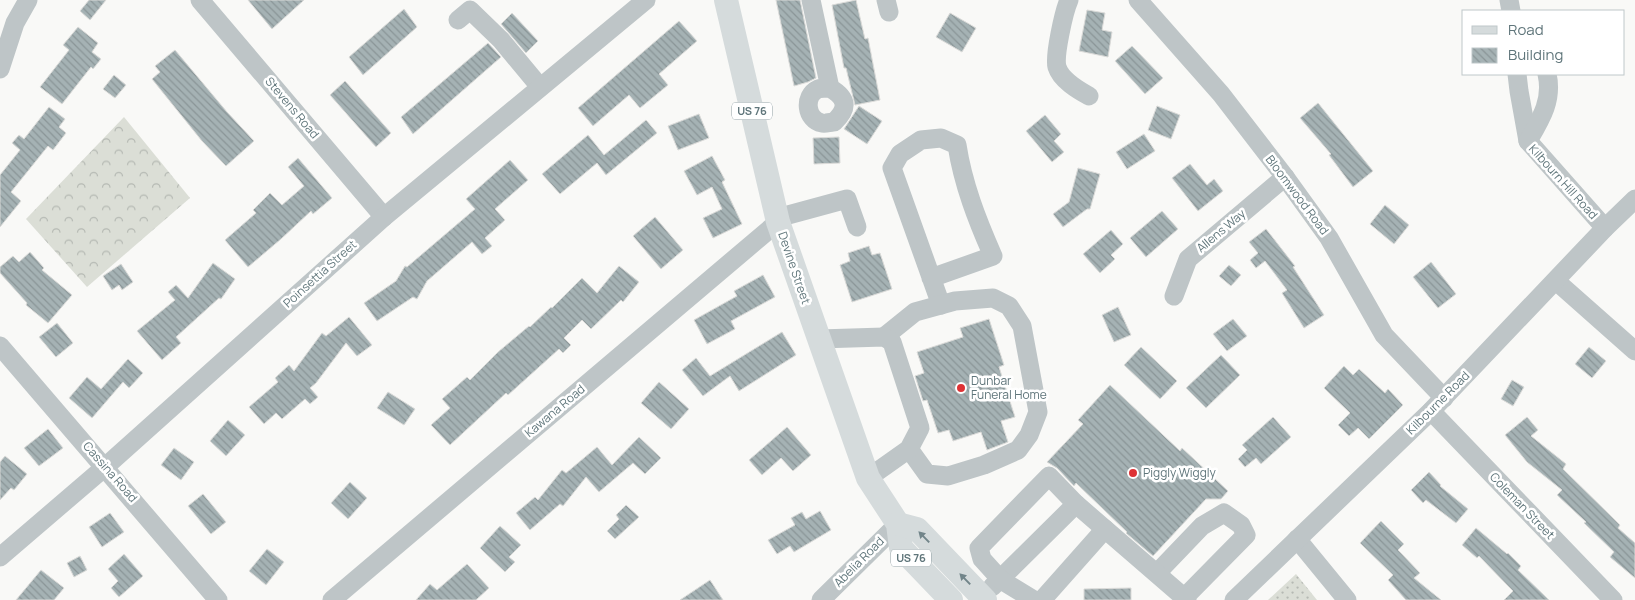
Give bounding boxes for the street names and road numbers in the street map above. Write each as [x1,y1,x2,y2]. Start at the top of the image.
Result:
street label: Stevens Road [262,73,323,142]
road number: US 76 [732,102,772,120]
street label: Kilbourn Hill Road [1525,141,1602,223]
street label: Bloomwood Road [1262,151,1333,238]
street label: Allens Way [1193,205,1249,256]
street label: Devine Street [774,229,815,306]
street label: Poinsettia Street [279,236,360,311]
street label: Kilbourne Road [1402,367,1473,438]
street label: Kawana Road [521,380,588,441]
street label: Cassina Road [79,438,141,506]
street label: Coleman Street [1486,468,1559,543]
street label: Abelia Road [830,533,888,591]
road number: US 76 [891,550,931,566]

